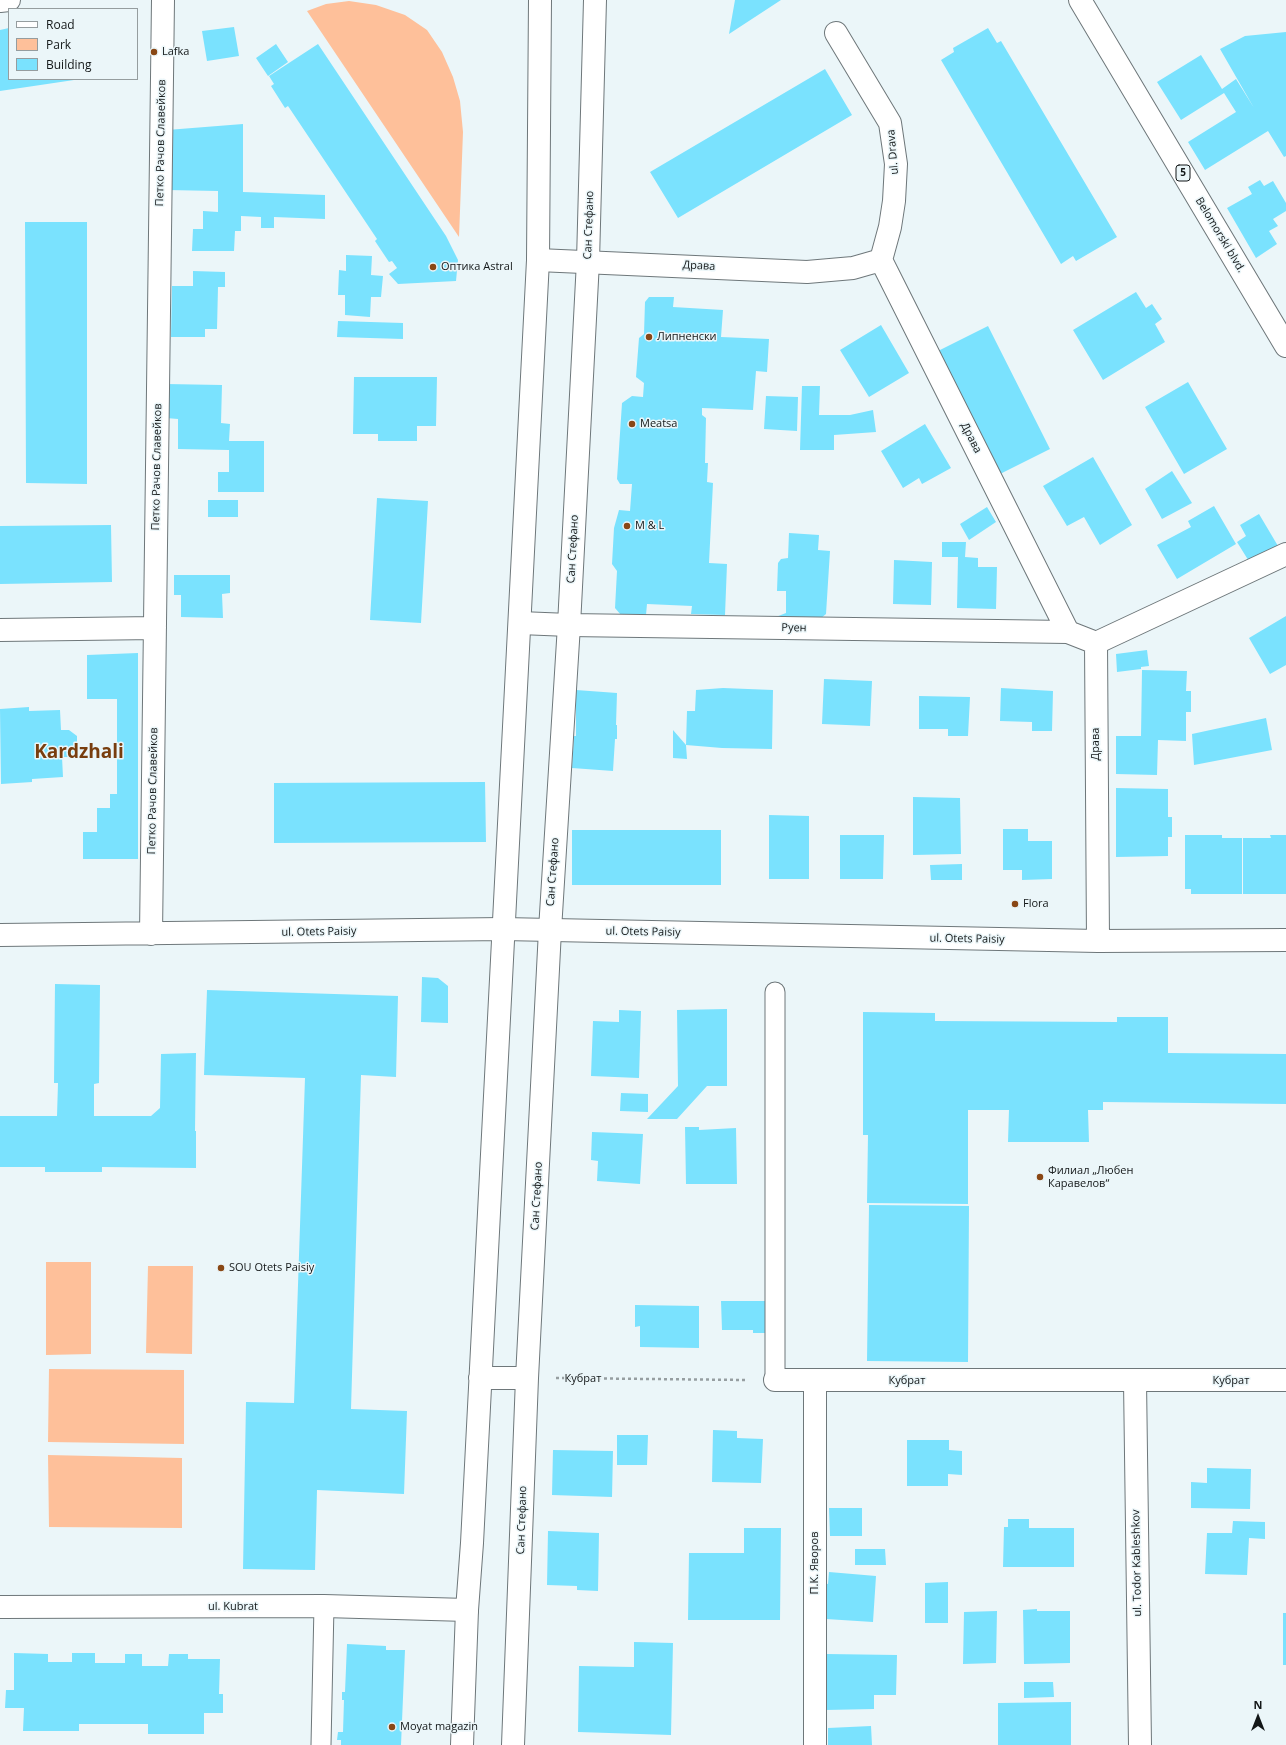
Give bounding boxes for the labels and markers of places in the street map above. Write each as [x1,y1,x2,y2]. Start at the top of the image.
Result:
place label: Lafka [162,45,189,59]
marker: Lafka [149,47,159,57]
place label: Оптика Astral [441,260,513,274]
marker: Оптика Astral [428,262,438,272]
place label: Липненски [657,330,717,344]
marker: Липненски [644,332,654,342]
place label: Meatsa [640,417,677,431]
marker: Meatsa [627,419,637,429]
place label: M & L [635,519,664,533]
marker: M & L [622,521,632,531]
place label: Flora [1023,897,1049,911]
marker: Flora [1010,899,1020,909]
place label: Филиал „Любен Каравелов“ [1048,1164,1133,1190]
marker: Филиал „Любен Каравелов“ [1035,1172,1045,1182]
place label: SOU Otets Paisiy [229,1261,314,1275]
marker: SOU Otets Paisiy [216,1263,226,1273]
place label: Moyat magazin [400,1720,478,1734]
marker: Moyat magazin [387,1722,397,1732]

